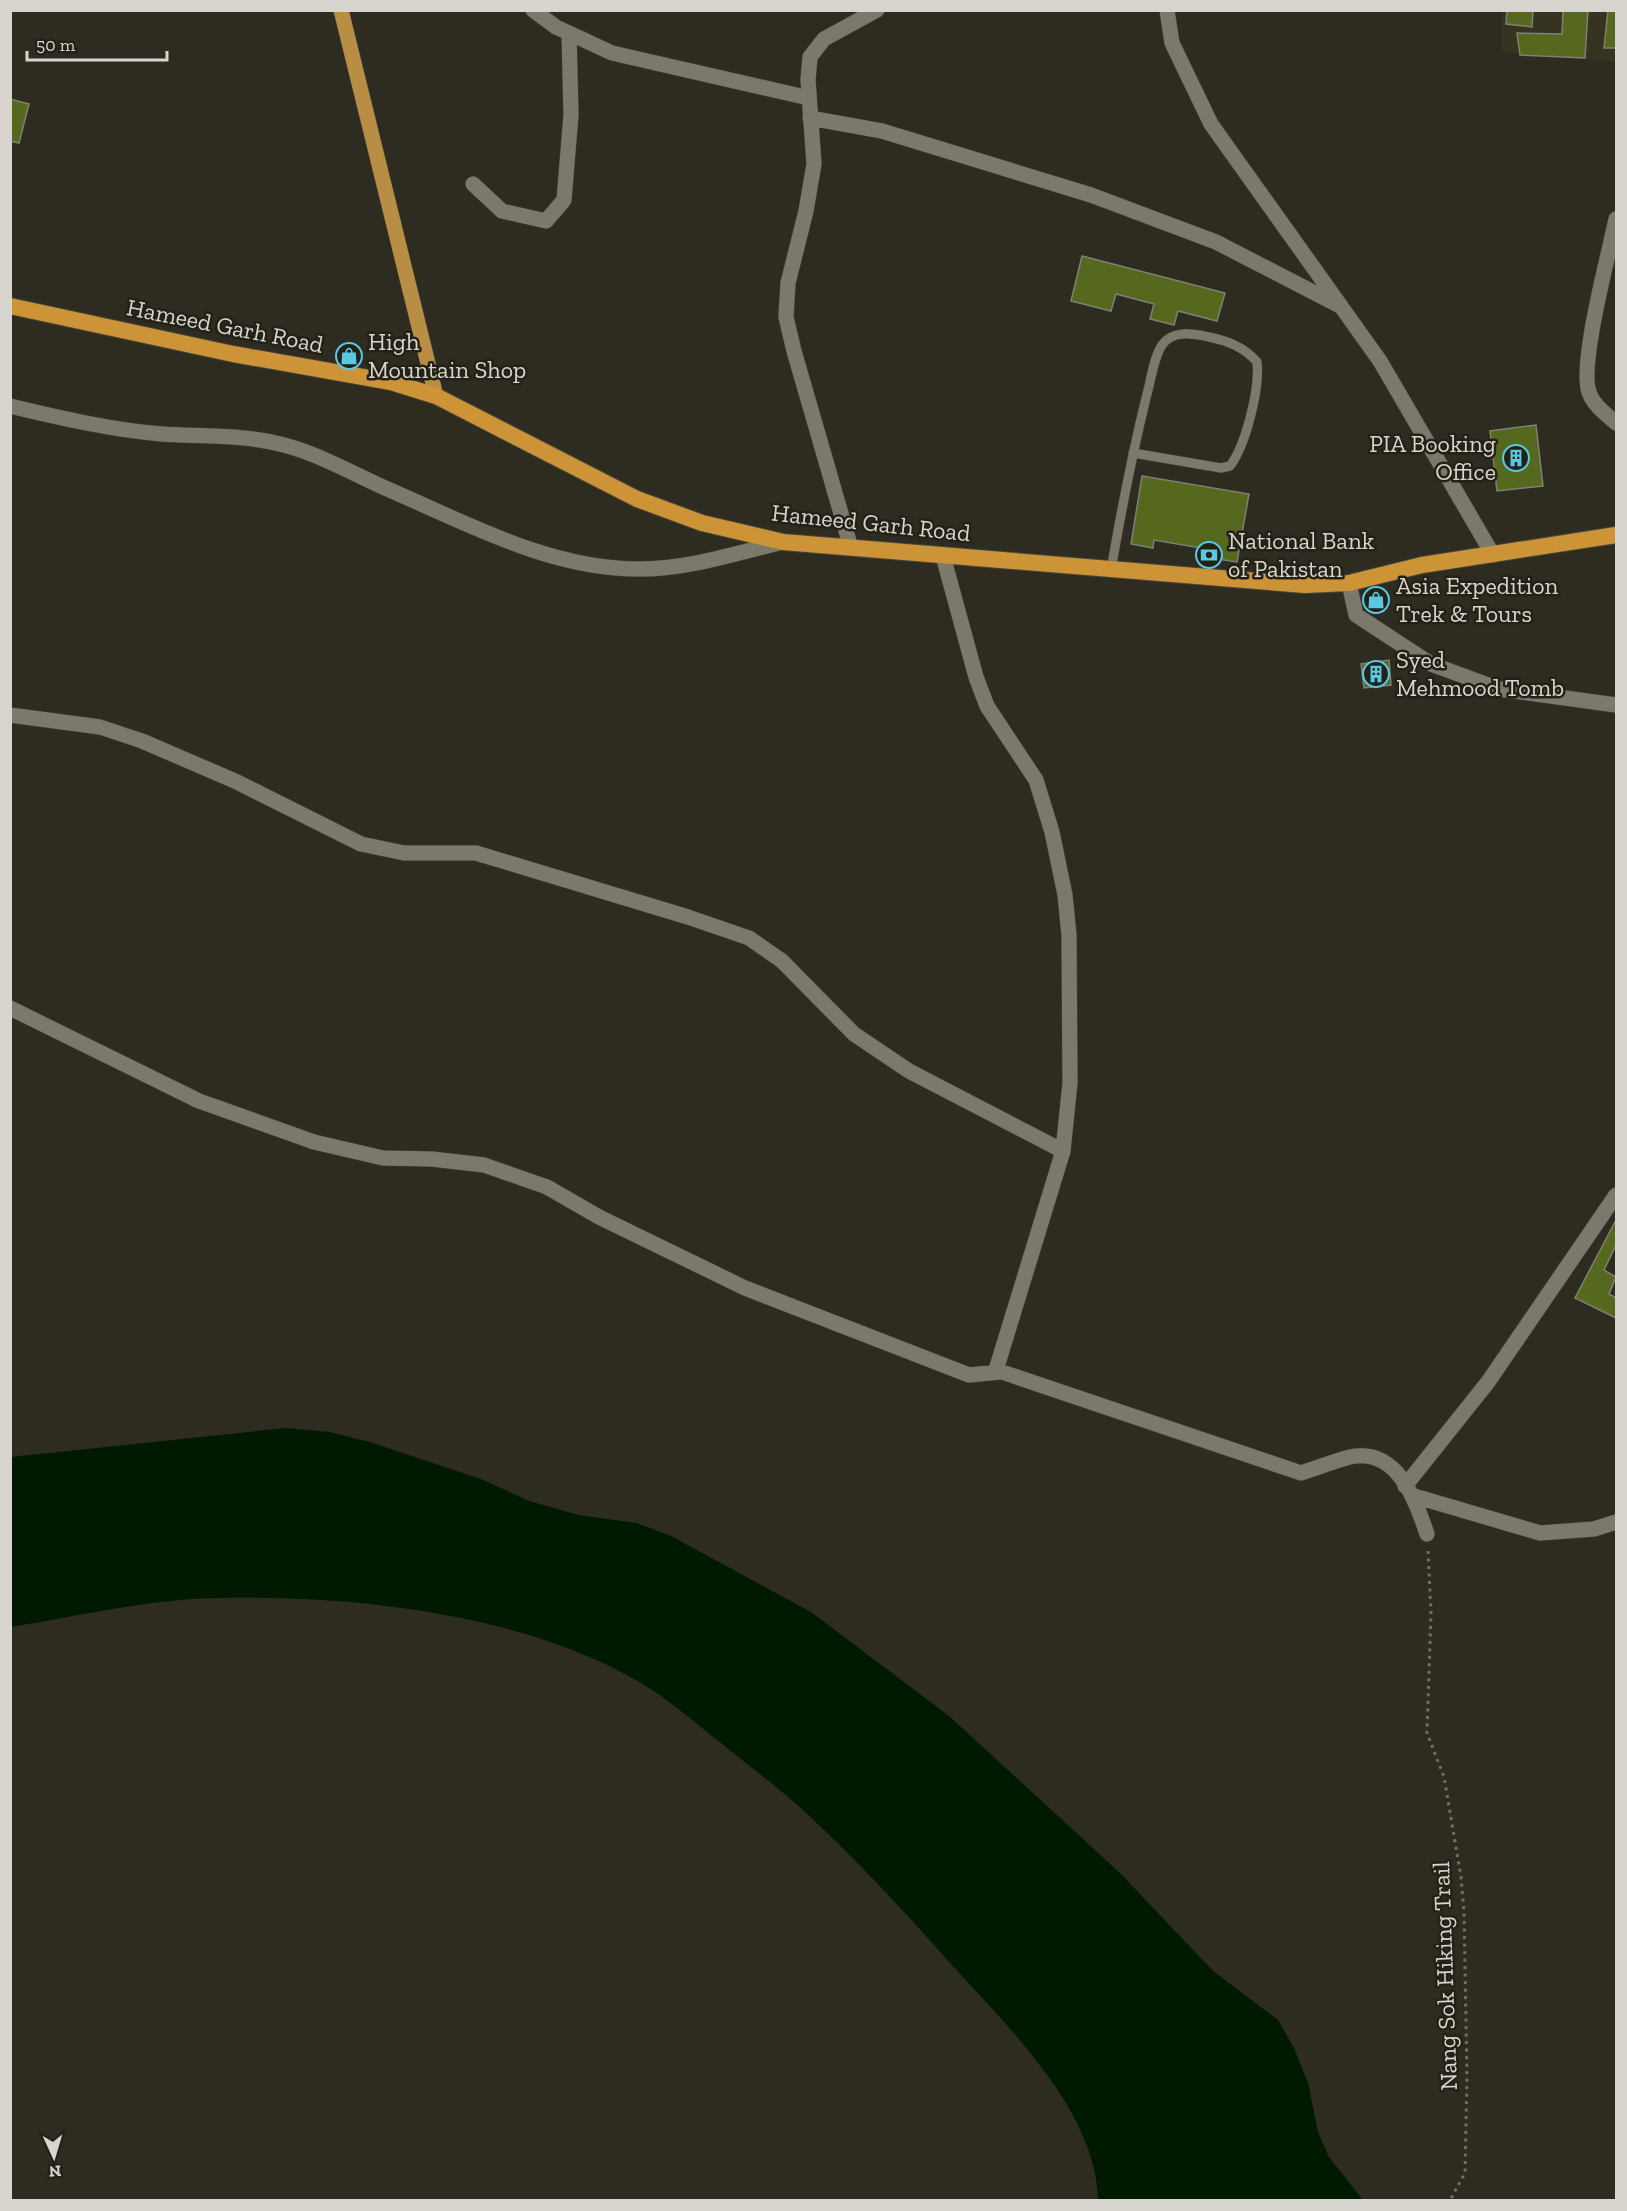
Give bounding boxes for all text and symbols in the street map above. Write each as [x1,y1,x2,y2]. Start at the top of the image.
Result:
scale bar [27,24,166,62]
text: 50 m [36,34,76,56]
street label: Hameed Garh Road [124,292,326,359]
place label: High Mountain Shop [368,327,526,384]
shop icon: High Mountain Shop [334,341,364,371]
place label: PIA Booking Office [1369,429,1496,486]
building icon: PIA Booking Office [1501,443,1531,473]
street label: Hameed Garh Road [770,498,972,547]
place label: National Bank of Pakistan [1228,526,1375,583]
bank icon: National Bank of Pakistan [1194,540,1224,570]
place label: Asia Expedition Trek & Tours [1396,571,1559,628]
shop icon: Asia Expedition Trek & Tours [1361,585,1391,615]
place label: Syed Mehmood Tomb [1396,645,1564,702]
building icon: Syed Mehmood Tomb [1361,659,1391,689]
street label: Nang Sok Hiking Trail [1426,1861,1463,2091]
north arrow [24,2127,84,2187]
text: N [48,2162,62,2181]

